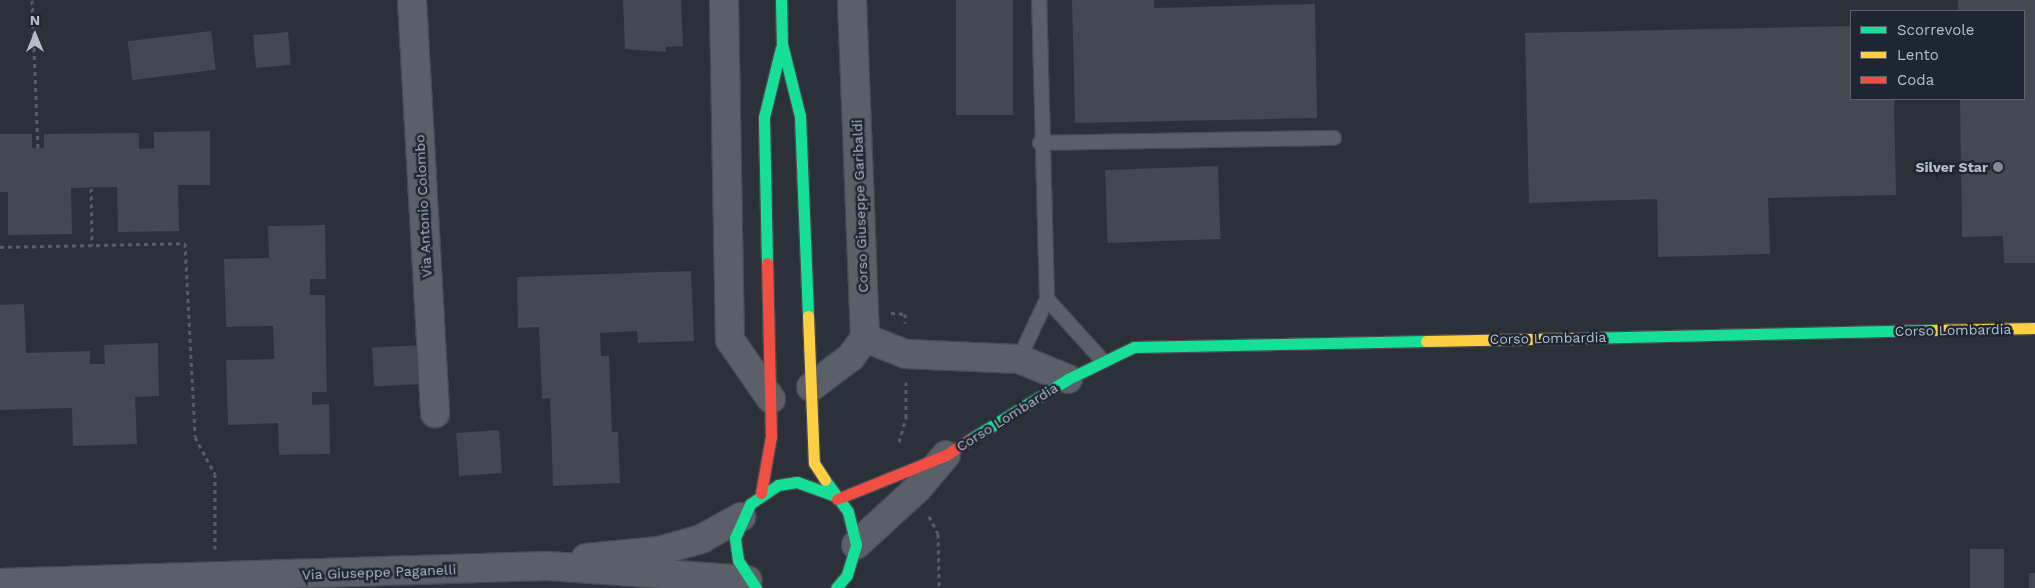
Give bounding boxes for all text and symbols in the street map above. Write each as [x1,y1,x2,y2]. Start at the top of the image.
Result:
north arrow [10,10,60,60]
legend [1850,10,2025,100]
text: N [30,12,40,28]
text: Scorrevole [1897,21,1975,39]
text: Lento [1897,46,1939,64]
text: Coda [1897,71,1934,89]
street label: Corso Giuseppe Garibaldi [849,119,871,293]
street label: Via Antonio Colombo [411,133,435,279]
place label: Silver Star [1915,159,1988,175]
marker: Silver Star [1992,161,2004,173]
street label: Corso Lombardia [1895,321,2011,339]
street label: Corso Lombardia [1490,329,1606,347]
street label: Corso Lombardia [953,379,1061,455]
street label: Via Giuseppe Paganelli [301,561,457,583]

